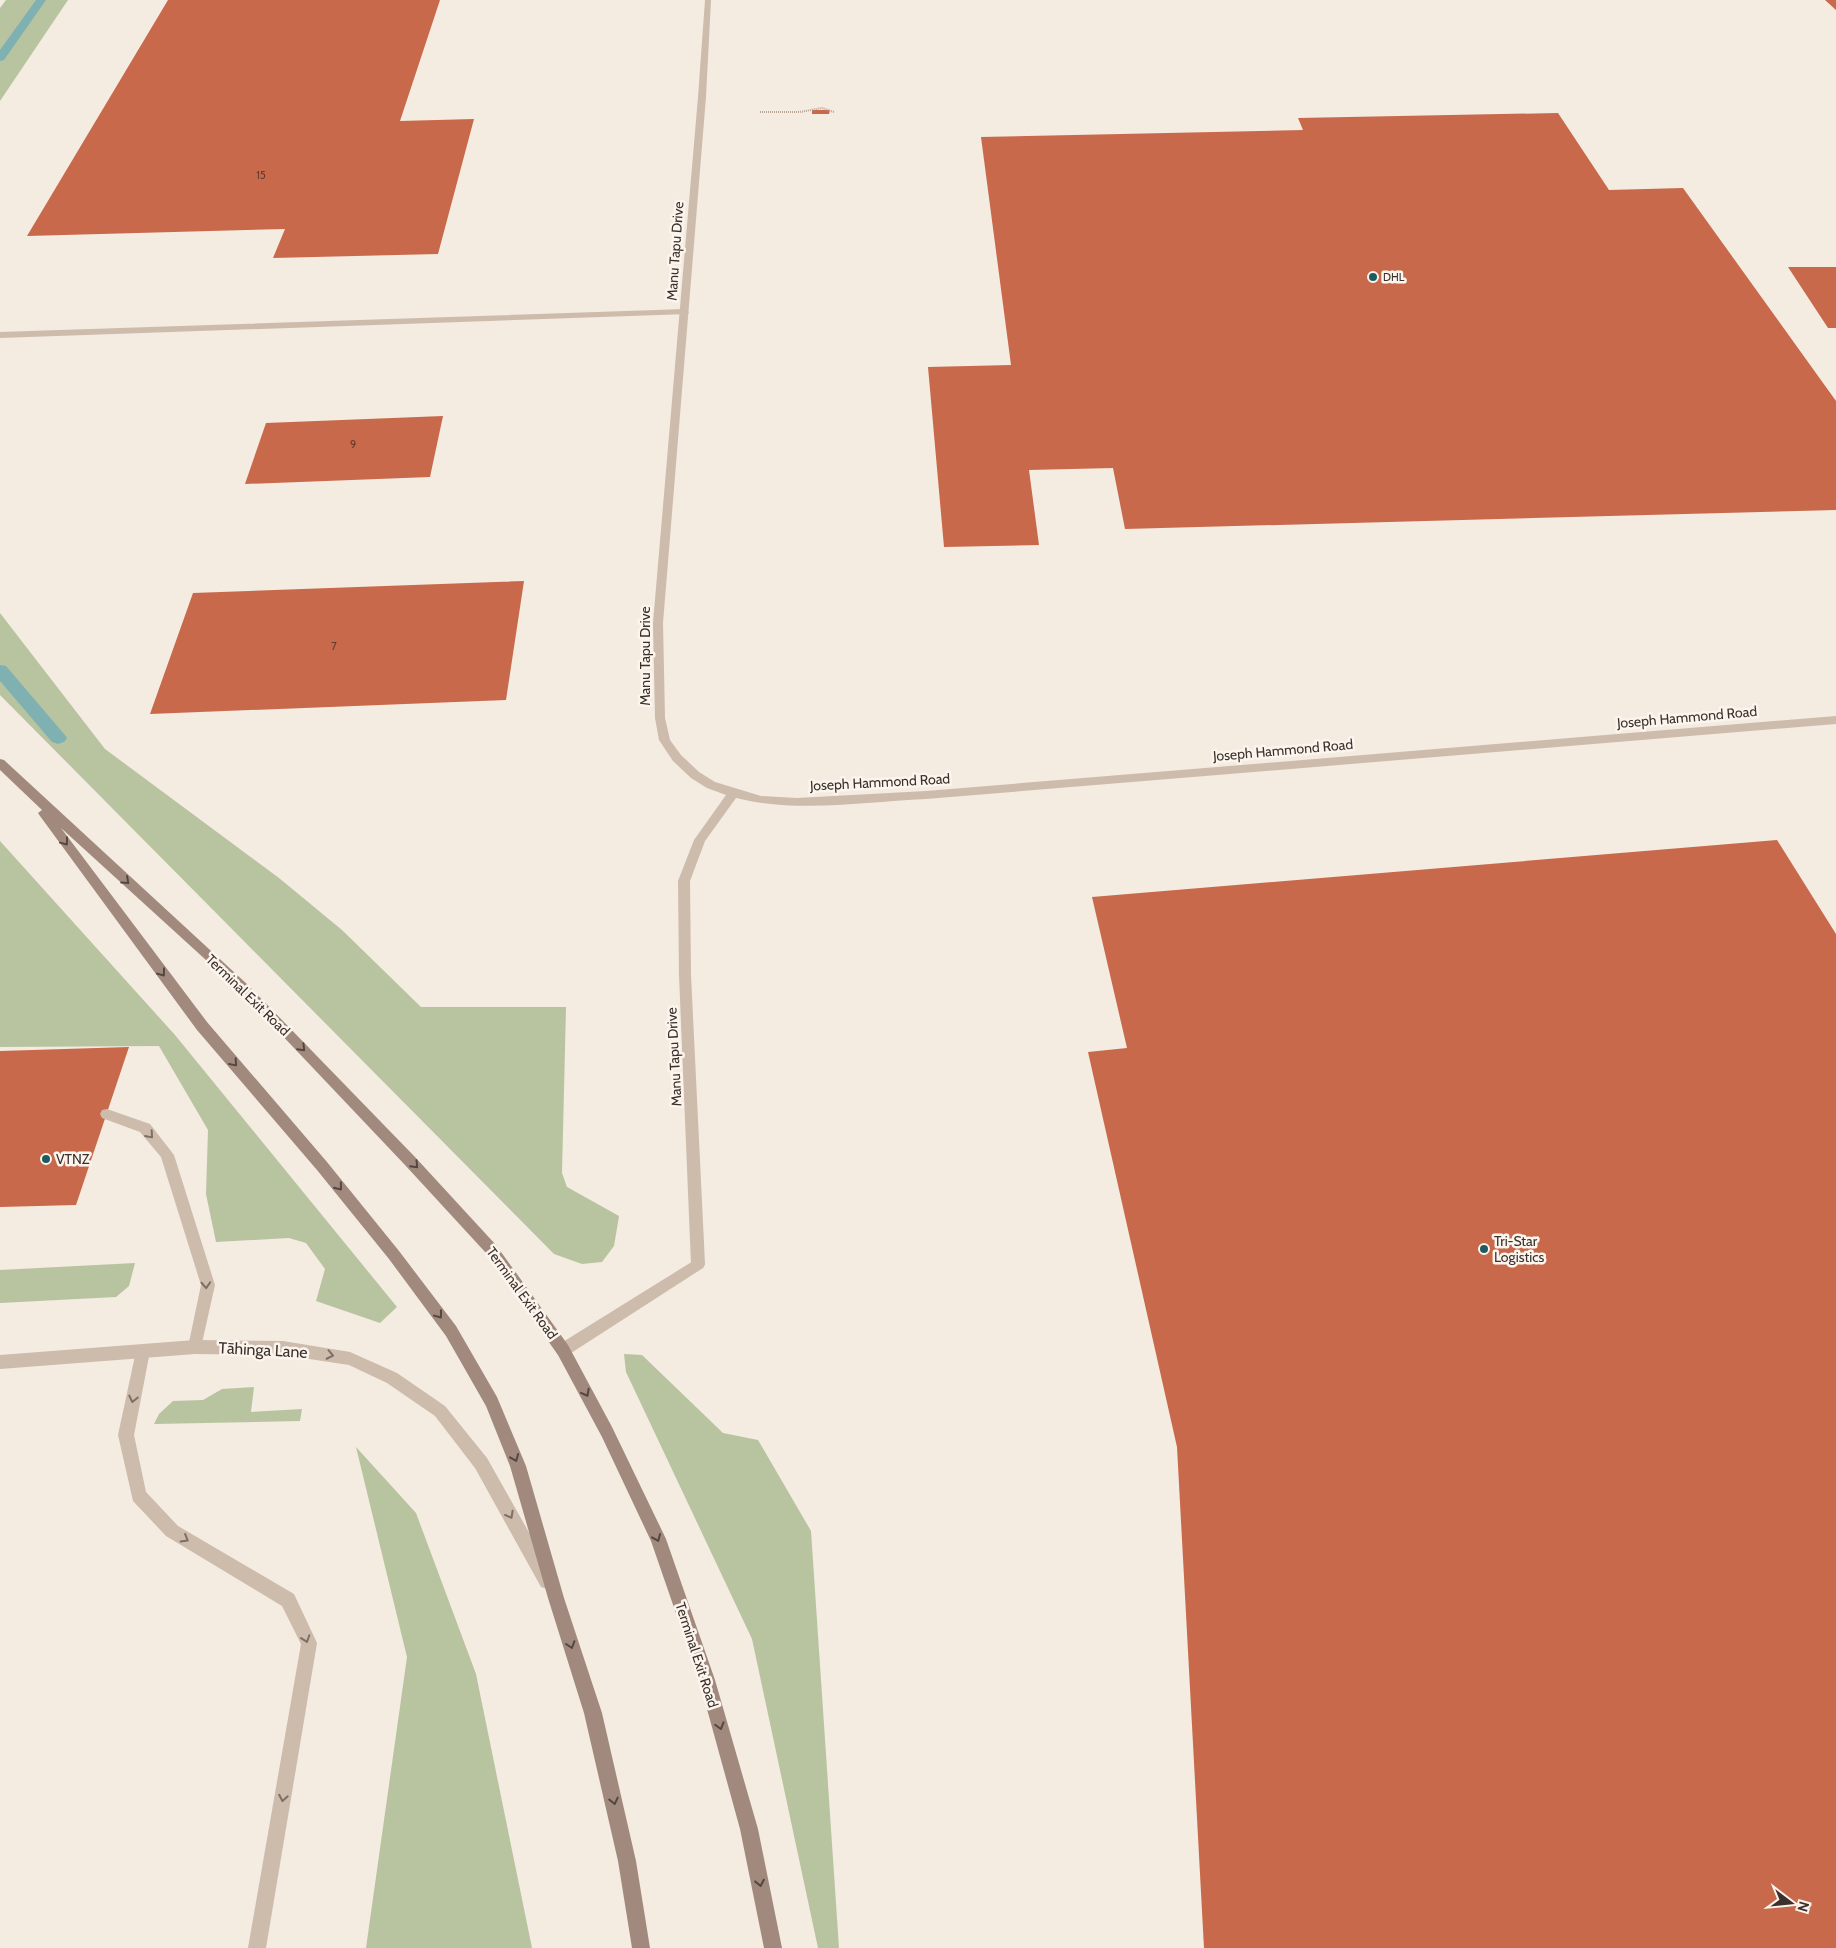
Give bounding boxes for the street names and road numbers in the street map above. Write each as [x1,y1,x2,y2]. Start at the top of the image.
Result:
street label: Manu Tapu Drive [663,201,687,301]
street label: Manu Tapu Drive [636,606,654,706]
street label: Joseph Hammond Road [1615,702,1758,732]
street label: Joseph Hammond Road [1211,735,1354,765]
street label: Joseph Hammond Road [808,769,951,795]
street label: Terminal Exit Road [202,950,294,1040]
street label: Manu Tapu Drive [662,1007,686,1107]
street label: Terminal Exit Road [482,1243,562,1343]
street label: Tāhinga Lane [218,1338,308,1362]
street label: Terminal Exit Road [671,1600,723,1710]

